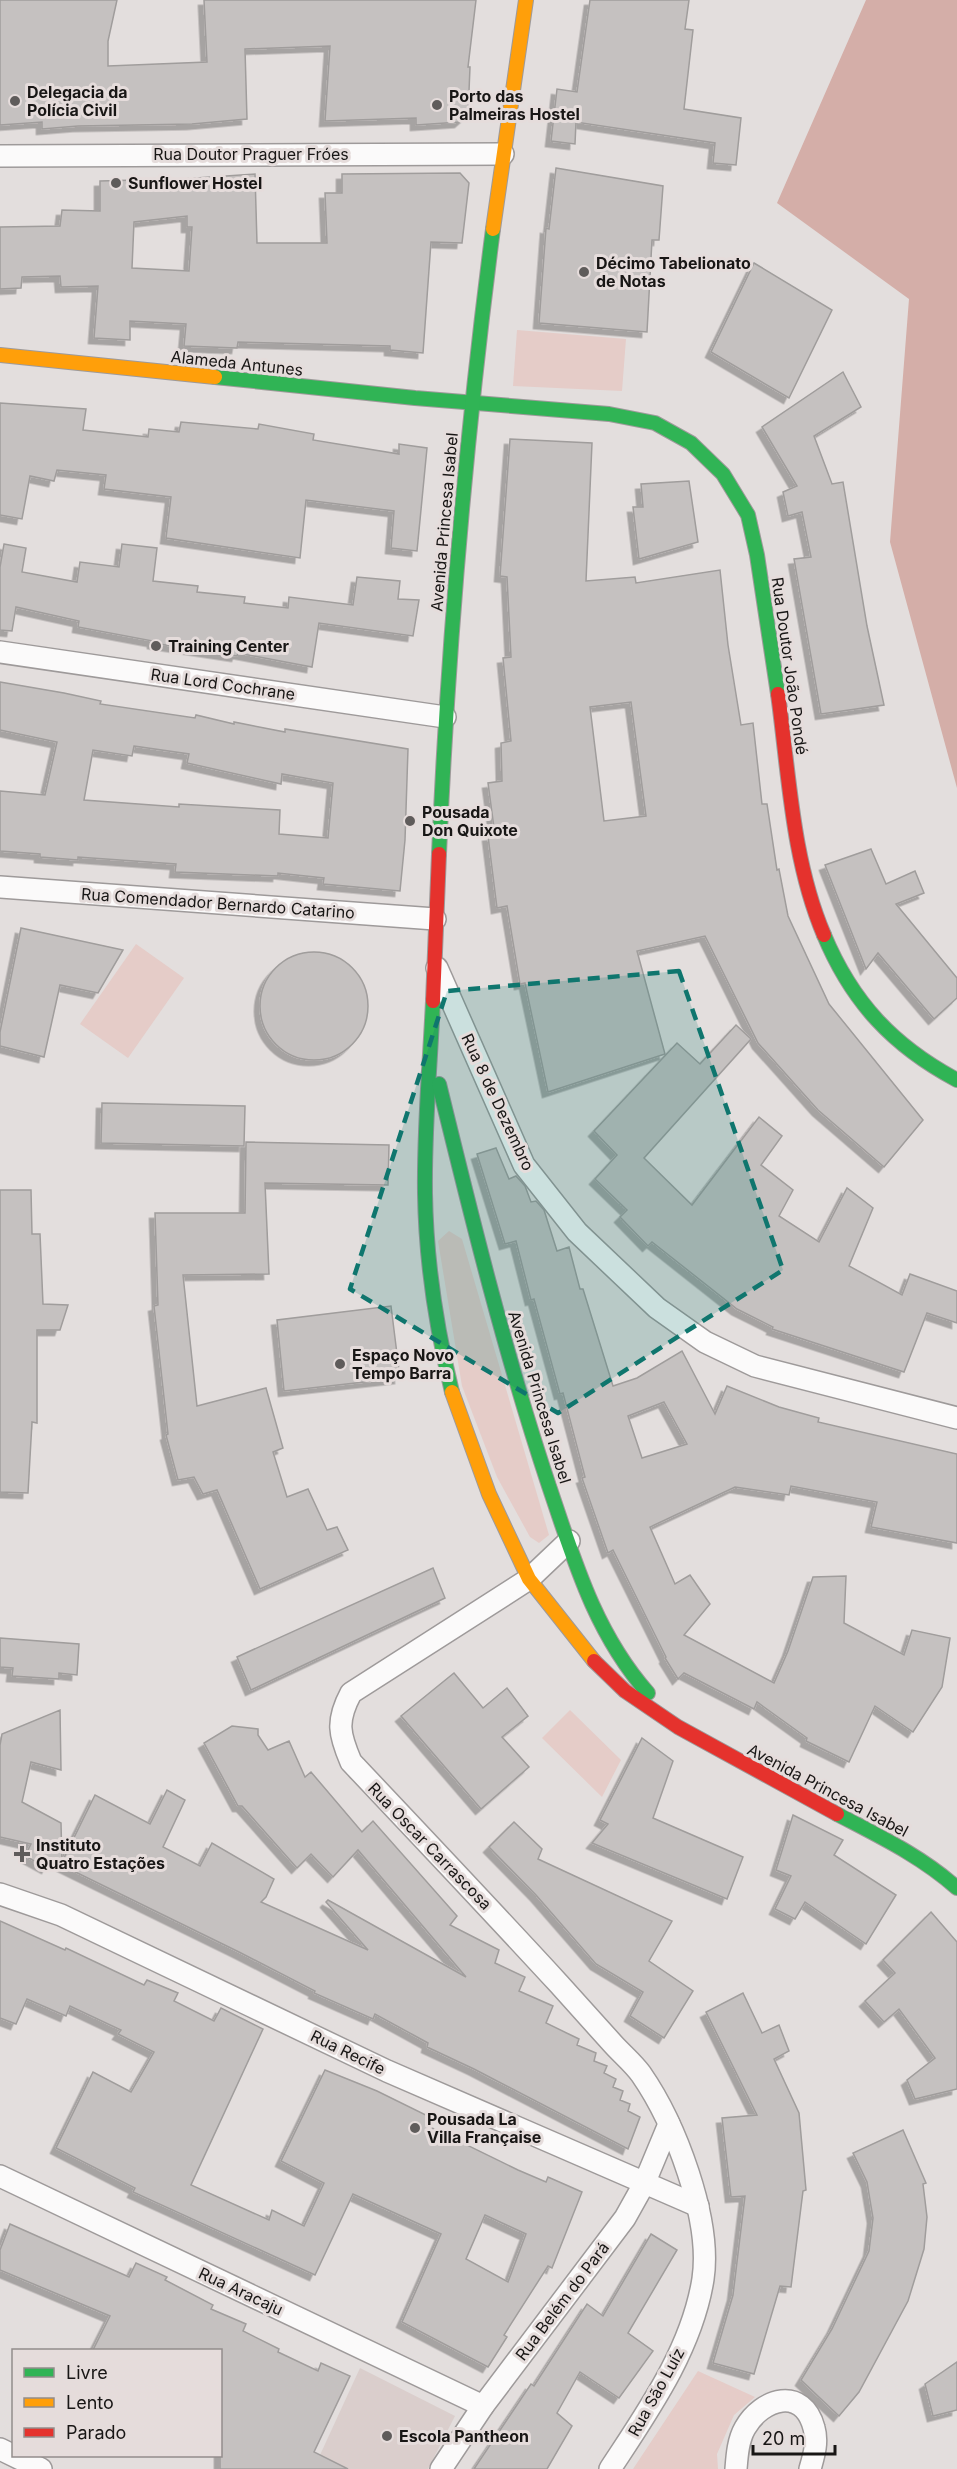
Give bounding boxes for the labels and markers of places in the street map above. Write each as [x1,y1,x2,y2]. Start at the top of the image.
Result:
place label: Delegacia da Polícia Civil [27,82,128,120]
place label: Porto das Palmeiras Hostel [449,86,580,124]
marker: Delegacia da Polícia Civil [8,94,22,108]
marker: Porto das Palmeiras Hostel [430,98,444,112]
place label: Sunflower Hostel [128,173,262,193]
marker: Sunflower Hostel [109,176,123,190]
place label: Décimo Tabelionato de Notas [596,253,751,291]
marker: Décimo Tabelionato de Notas [577,265,591,279]
place label: Training Center [168,636,289,656]
marker: Training Center [149,639,163,653]
place label: Pousada Don Quixote [422,802,518,840]
marker: Pousada Don Quixote [403,814,417,828]
place label: Espaço Novo Tempo Barra [352,1345,454,1383]
marker: Espaço Novo Tempo Barra [333,1357,347,1371]
place label: Instituto Quatro Estações [36,1835,165,1873]
marker: Instituto Quatro Estações [13,1845,31,1863]
place label: Pousada La Villa Française [427,2109,541,2147]
marker: Pousada La Villa Française [408,2121,422,2135]
place label: Escola Pantheon [399,2426,529,2446]
marker: Escola Pantheon [380,2429,394,2443]

